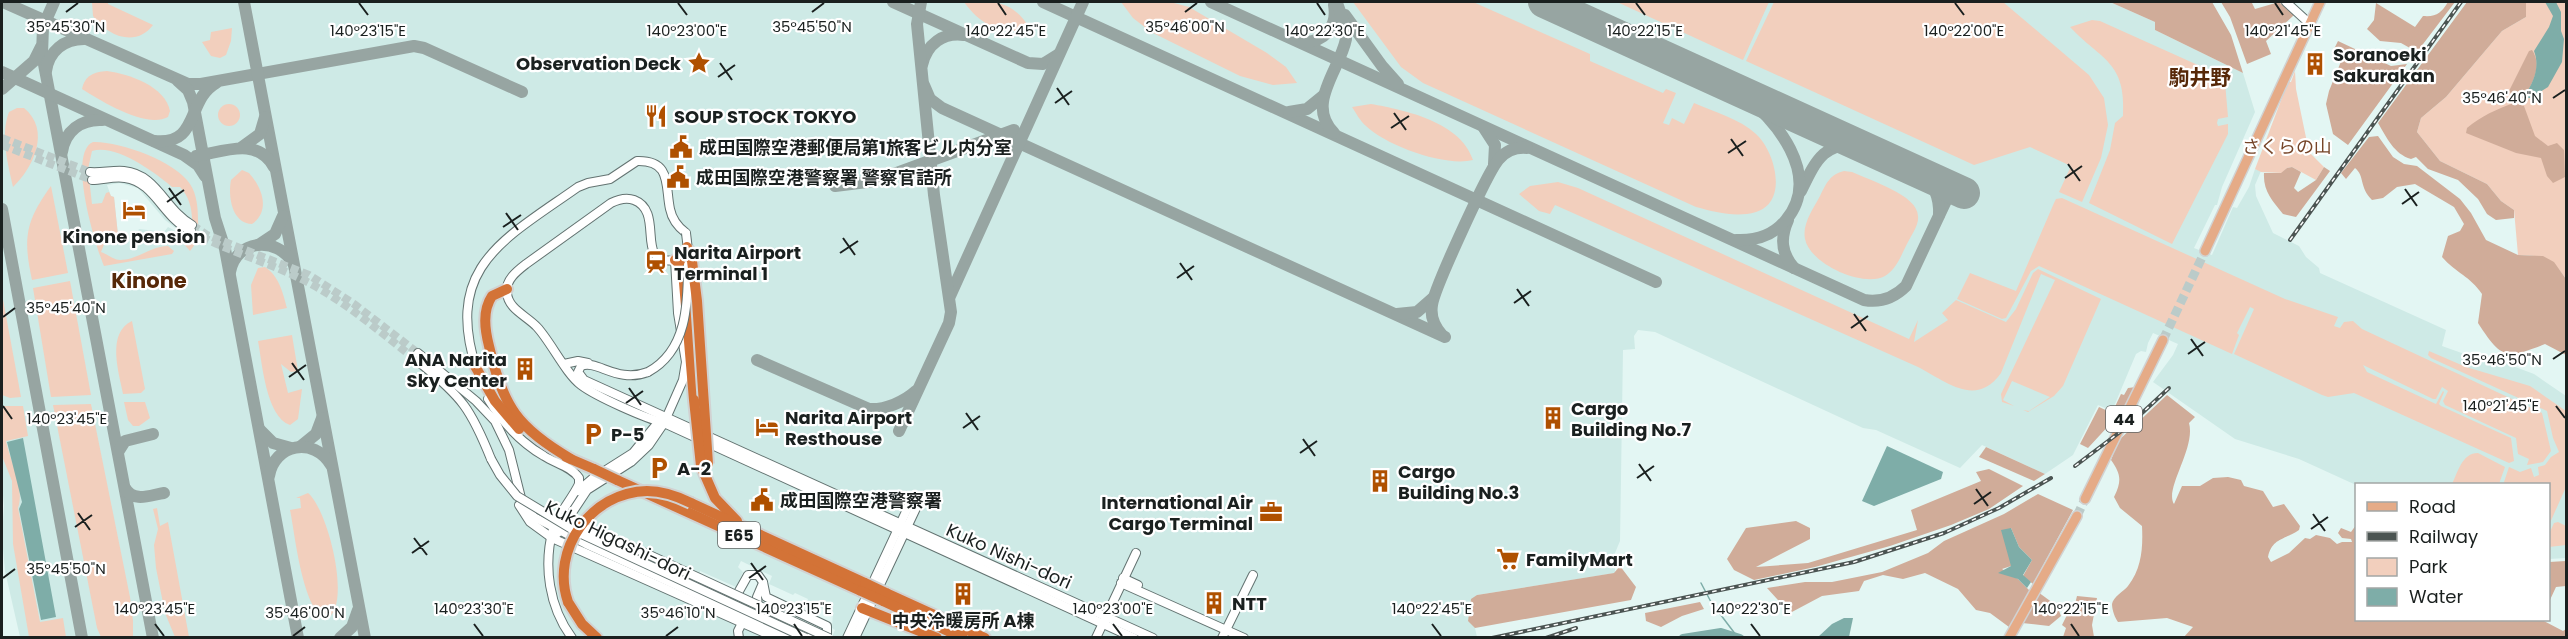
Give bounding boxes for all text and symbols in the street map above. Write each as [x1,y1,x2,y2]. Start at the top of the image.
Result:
text: 35°45'30"N [27,16,105,37]
text: 35°45'50"N [772,16,852,37]
text: 35°46'00"N [1145,16,1225,37]
text: 140°23'15"E [330,20,406,41]
text: 140°23'00"E [647,20,727,41]
text: 140°22'45"E [966,20,1046,41]
text: 140°22'30"E [1285,20,1365,41]
text: 140°22'15"E [1607,20,1683,41]
text: 140°22'00"E [1924,20,2004,41]
text: 140°21'45"E [2245,20,2321,41]
place label: Soranoeki Sakurakan [2333,42,2435,88]
place icon: Observation Deck [686,50,712,76]
place label: Observation Deck [516,51,682,76]
building icon: Soranoeki Sakurakan [2302,51,2328,77]
district label: 駒井野 [2169,63,2232,92]
text: 35°46'40"N [2462,87,2542,108]
restaurant icon: SOUP STOCK TOKYO [643,103,669,129]
place label: SOUP STOCK TOKYO [674,104,856,129]
public building icon: 成田国際空港郵便局第1旅客ビル内分室 [668,134,694,160]
park label: さくらの山 [2242,134,2332,159]
place label: 成田国際空港郵便局第1旅客ビル内分室 [699,135,1012,160]
public building icon: 成田国際空港警察署 警察官詰所 [665,164,691,190]
place label: 成田国際空港警察署 警察官詰所 [696,165,952,190]
hotel icon: Kinone pension [121,197,147,223]
place label: Kinone pension [63,224,205,249]
place label: Narita Airport Terminal 1 [674,240,801,286]
station icon: Narita Airport Terminal 1 [643,249,669,275]
district label: Kinone [111,266,187,295]
text: 35°45'40"N [26,297,106,318]
place label: ANA Narita Sky Center [405,347,507,393]
text: 35°46'50"N [2462,349,2542,370]
building icon: ANA Narita Sky Center [512,356,538,382]
text: 140°21'45"E [2463,395,2539,416]
place label: Cargo Building No.7 [1571,396,1691,442]
place label: Narita Airport Resthouse [785,405,912,451]
building icon: Cargo Building No.7 [1540,405,1566,431]
road number: 44 [2106,406,2142,432]
text: 140°23'45"E [27,408,107,429]
hotel icon: Narita Airport Resthouse [754,414,780,440]
parking icon: P-5 [580,421,606,447]
place label: P-5 [611,422,644,447]
parking icon: A-2 [646,455,672,481]
place label: A-2 [677,456,711,481]
place label: Cargo Building No.3 [1398,459,1519,505]
building icon: Cargo Building No.3 [1367,468,1393,494]
legend [2355,483,2550,621]
public building icon: 成田国際空港警察署 [749,487,775,513]
place label: 成田国際空港警察署 [780,488,942,513]
place label: International Air Cargo Terminal [1101,490,1253,536]
street label: Kuko Higashi-dori [541,494,695,586]
text: Road [2409,494,2456,519]
office icon: International Air Cargo Terminal [1258,499,1284,525]
street label: Kuko Nishi-dori [942,517,1076,595]
road number: E65 [718,522,760,548]
text: Railway [2409,524,2478,549]
supermarket icon: FamilyMart [1495,546,1521,572]
place label: FamilyMart [1526,547,1633,572]
text: Park [2409,554,2448,579]
text: 35°45'50"N [26,558,106,579]
building icon: 中央冷暖房所 A棟 [950,581,976,607]
text: Water [2409,584,2463,609]
building icon: NTT [1201,590,1227,616]
place label: NTT [1232,591,1267,616]
text: 140°23'45"E [115,598,195,619]
text: 140°23'30"E [434,598,514,619]
text: 140°23'15"E [756,598,832,619]
text: 140°23'00"E [1073,598,1153,619]
text: 140°22'45"E [1392,598,1472,619]
text: 140°22'30"E [1711,598,1791,619]
text: 140°22'15"E [2033,598,2109,619]
text: 35°46'00"N [265,602,345,623]
text: 35°46'10"N [641,602,715,623]
place label: 中央冷暖房所 A棟 [891,608,1035,633]

